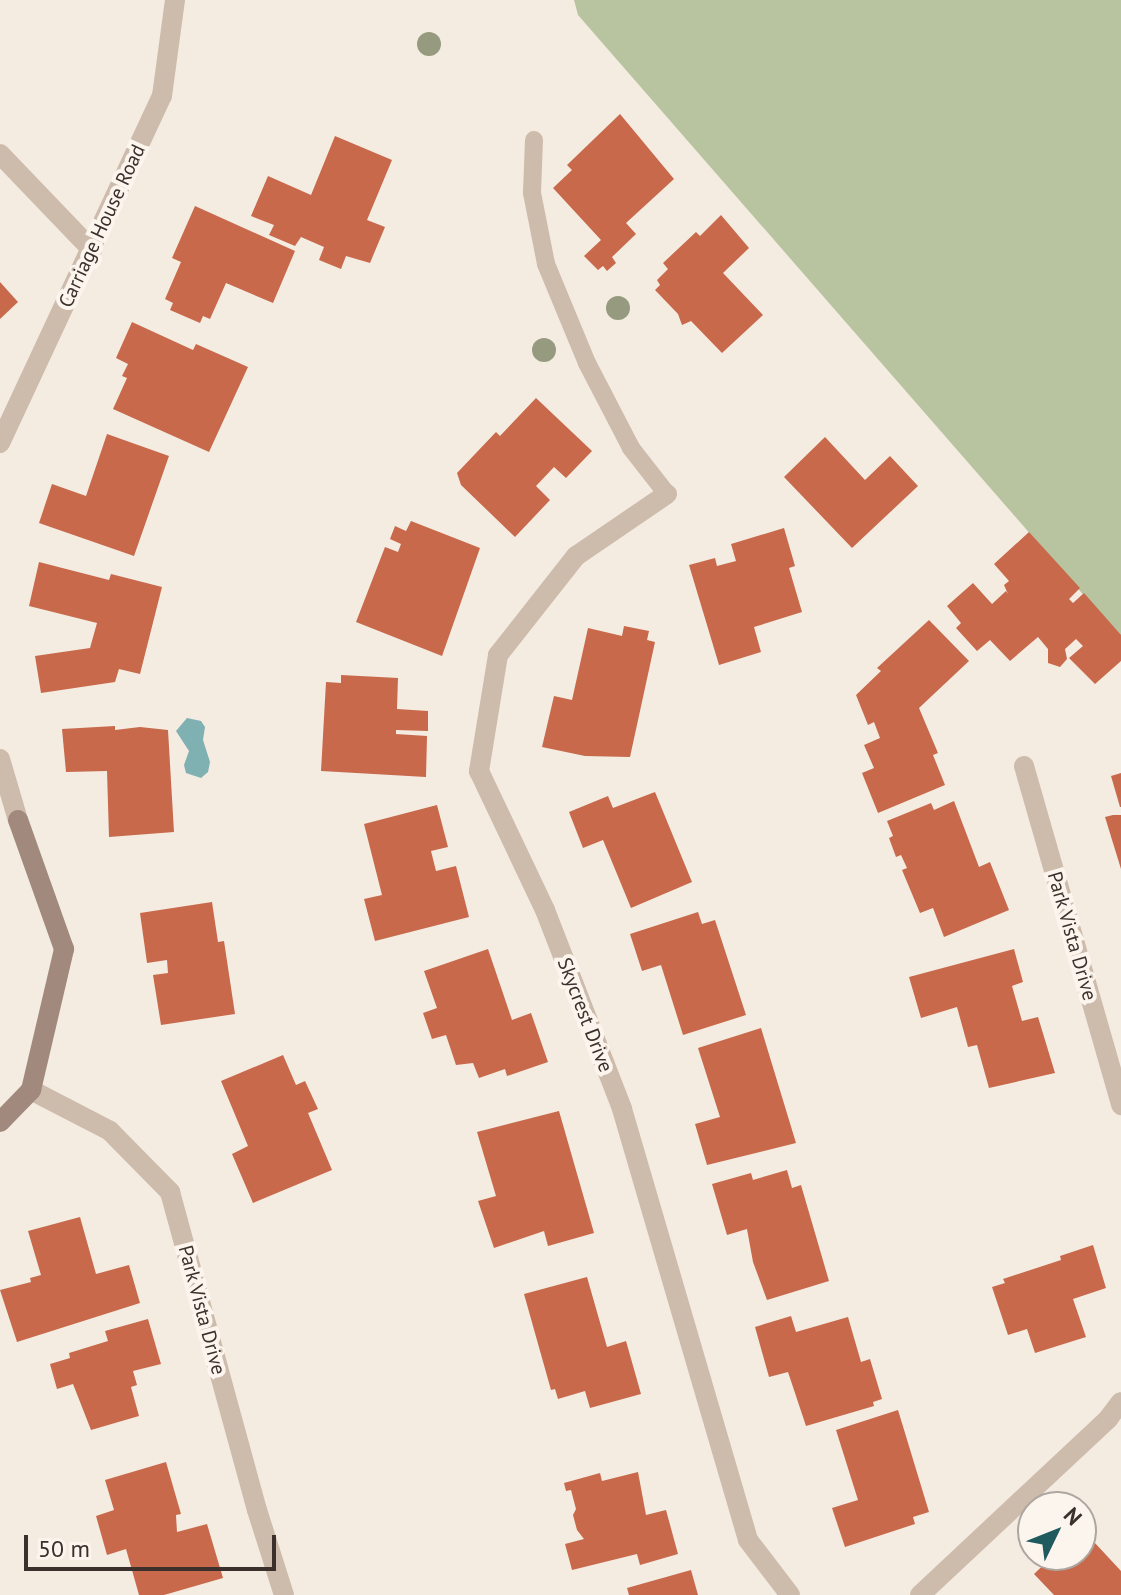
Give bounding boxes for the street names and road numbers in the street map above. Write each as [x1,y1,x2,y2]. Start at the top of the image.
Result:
street label: Carriage House Road [54,141,150,311]
street label: Park Vista Drive [1042,868,1102,1004]
street label: Skycrest Drive [552,954,618,1076]
street label: Park Vista Drive [173,1242,231,1378]

